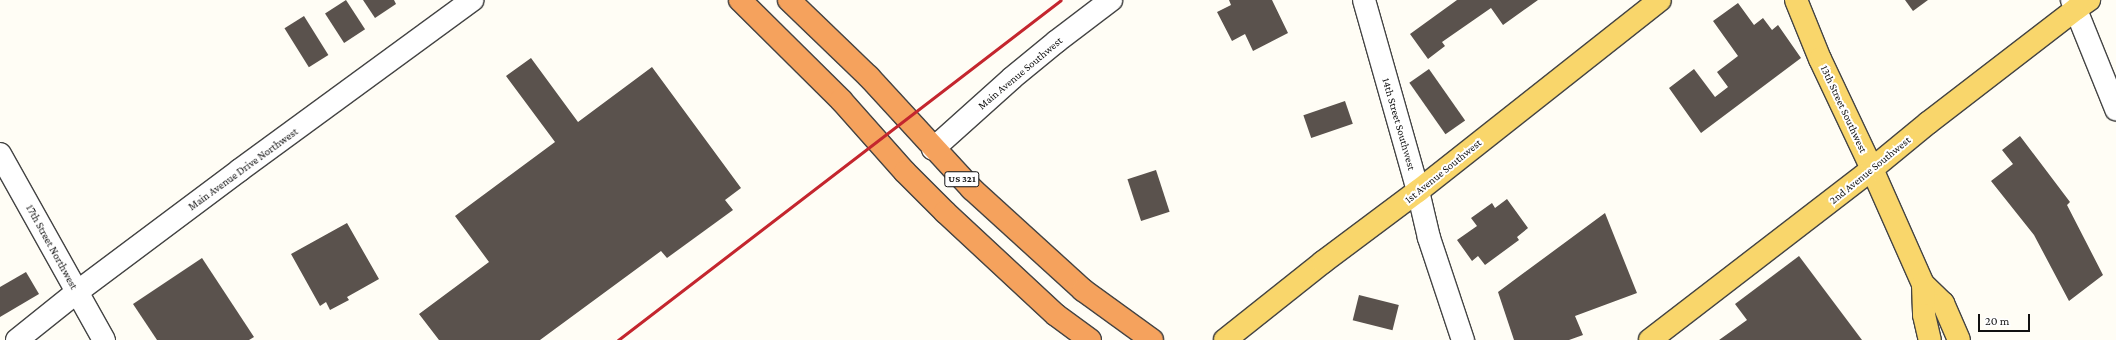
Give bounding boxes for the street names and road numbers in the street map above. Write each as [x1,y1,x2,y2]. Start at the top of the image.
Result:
street label: Main Avenue Southwest [975,34,1065,112]
street label: 13th Street Southwest [1818,63,1870,155]
street label: 14th Street Southwest [1379,76,1419,172]
street label: Main Avenue Drive Northwest [186,125,300,213]
street label: 2nd Avenue Southwest [1827,133,1913,207]
street label: 1st Avenue Southwest [1402,136,1484,206]
road number: US 321 [944,171,980,187]
street label: 17th Street Northwest [23,202,81,292]

